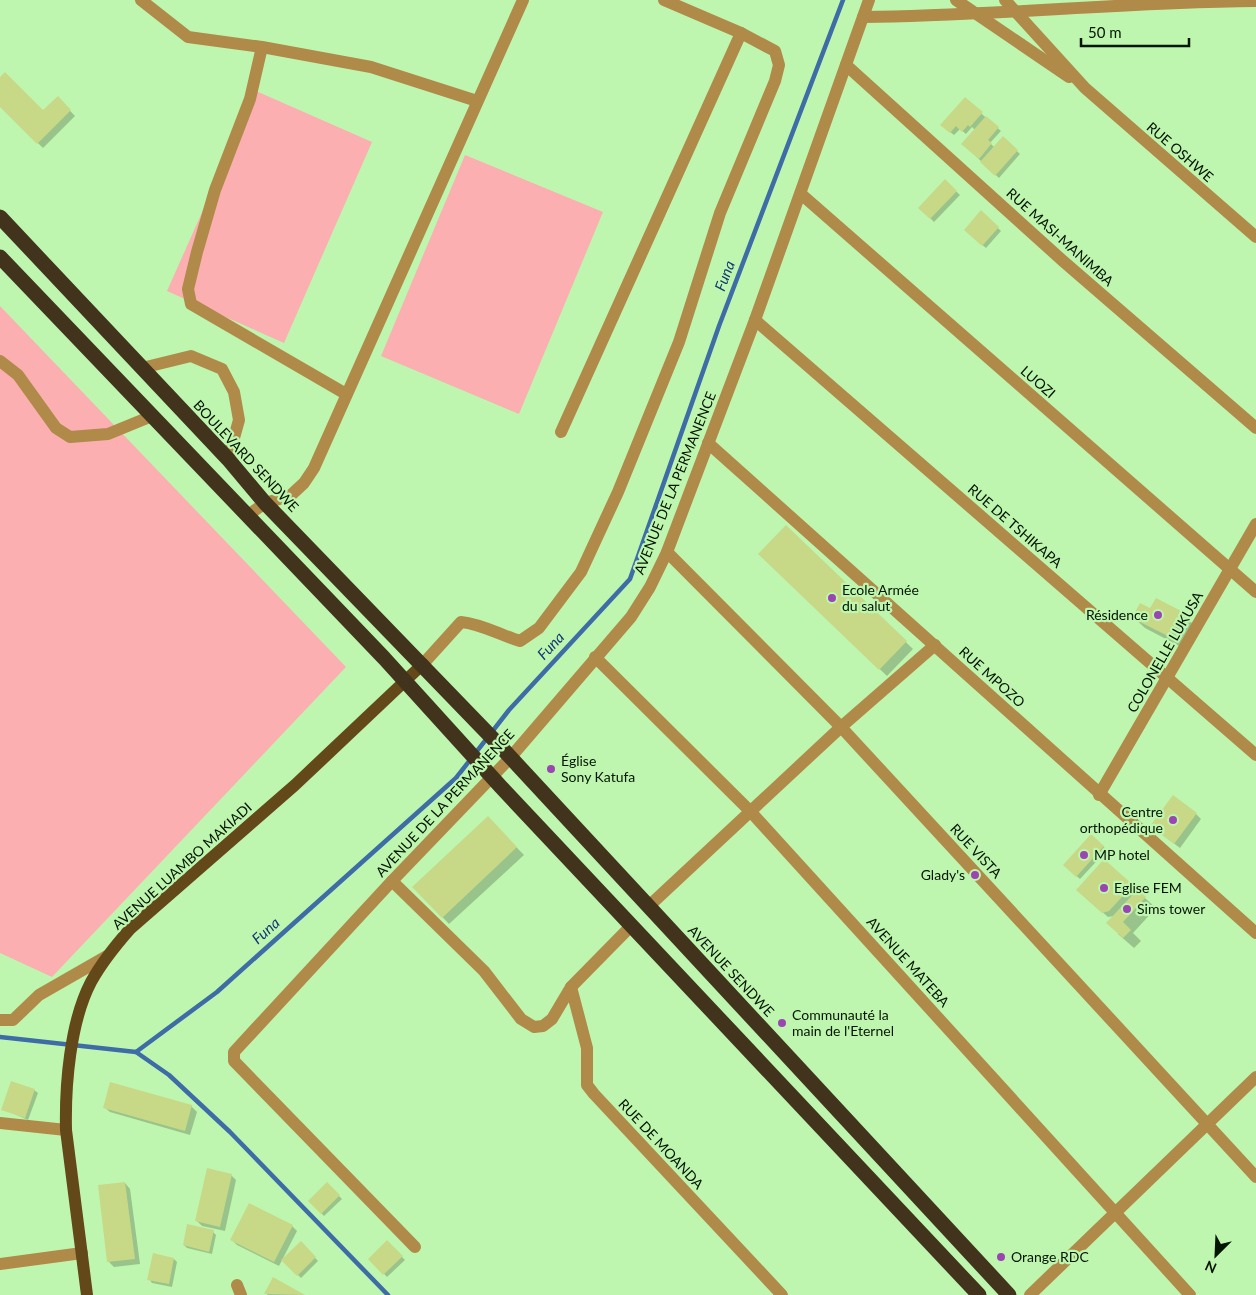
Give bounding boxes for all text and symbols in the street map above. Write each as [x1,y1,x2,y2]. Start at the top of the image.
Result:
scale bar [1081,15,1188,47]
text: 50 m [1088,23,1122,41]
street label: RUE OSHWE [1144,118,1217,185]
street label: RUE MASI-MANIMBA [1003,184,1118,290]
water label: Funa [710,258,738,293]
street label: LUOZI [1017,362,1059,401]
street label: AVENUE DE LA PERMANENCE [630,389,719,577]
street label: BOULEVARD SENDWE [190,396,303,515]
street label: RUE DE TSHIKAPA [965,480,1066,571]
place label: Ecole Armée du salut [842,581,919,614]
street label: COLONELLE LUKUSA [1123,588,1206,715]
marker: Ecole Armée du salut [826,592,838,604]
place label: Résidence [1086,606,1148,623]
marker: Résidence [1152,609,1164,621]
water label: Funa [533,628,568,663]
street label: RUE MPOZO [956,643,1029,711]
street label: AVENUE DE LA PERMANENCE [372,725,518,880]
place label: Église Sony Katufa [561,752,635,785]
marker: Église Sony Katufa [545,763,557,775]
street label: AVENUE LUAMBO MAKIADI [108,798,255,933]
place label: Centre orthopédique [1080,803,1163,836]
marker: Centre orthopédique [1167,814,1179,826]
street label: RUE VISTA [947,820,1006,882]
place label: MP hotel [1094,846,1150,863]
marker: MP hotel [1078,849,1090,861]
place label: Glady's [921,866,965,883]
marker: Glady's [969,869,981,881]
place label: Eglise FEM [1114,879,1182,896]
marker: Eglise FEM [1098,882,1110,894]
place label: Sims tower [1137,900,1205,917]
marker: Sims tower [1121,903,1133,915]
water label: Funa [248,913,283,947]
street label: AVENUE MATEBA [864,913,954,1011]
street label: AVENUE SENDWE [685,922,778,1020]
place label: Communauté la main de l'Eternel [792,1006,894,1039]
marker: Communauté la main de l'Eternel [776,1017,788,1029]
street label: RUE DE MOANDA [615,1095,708,1193]
north arrow [1191,1230,1241,1280]
place label: Orange RDC [1011,1248,1089,1265]
marker: Orange RDC [995,1251,1007,1263]
text: N [1202,1257,1219,1277]

